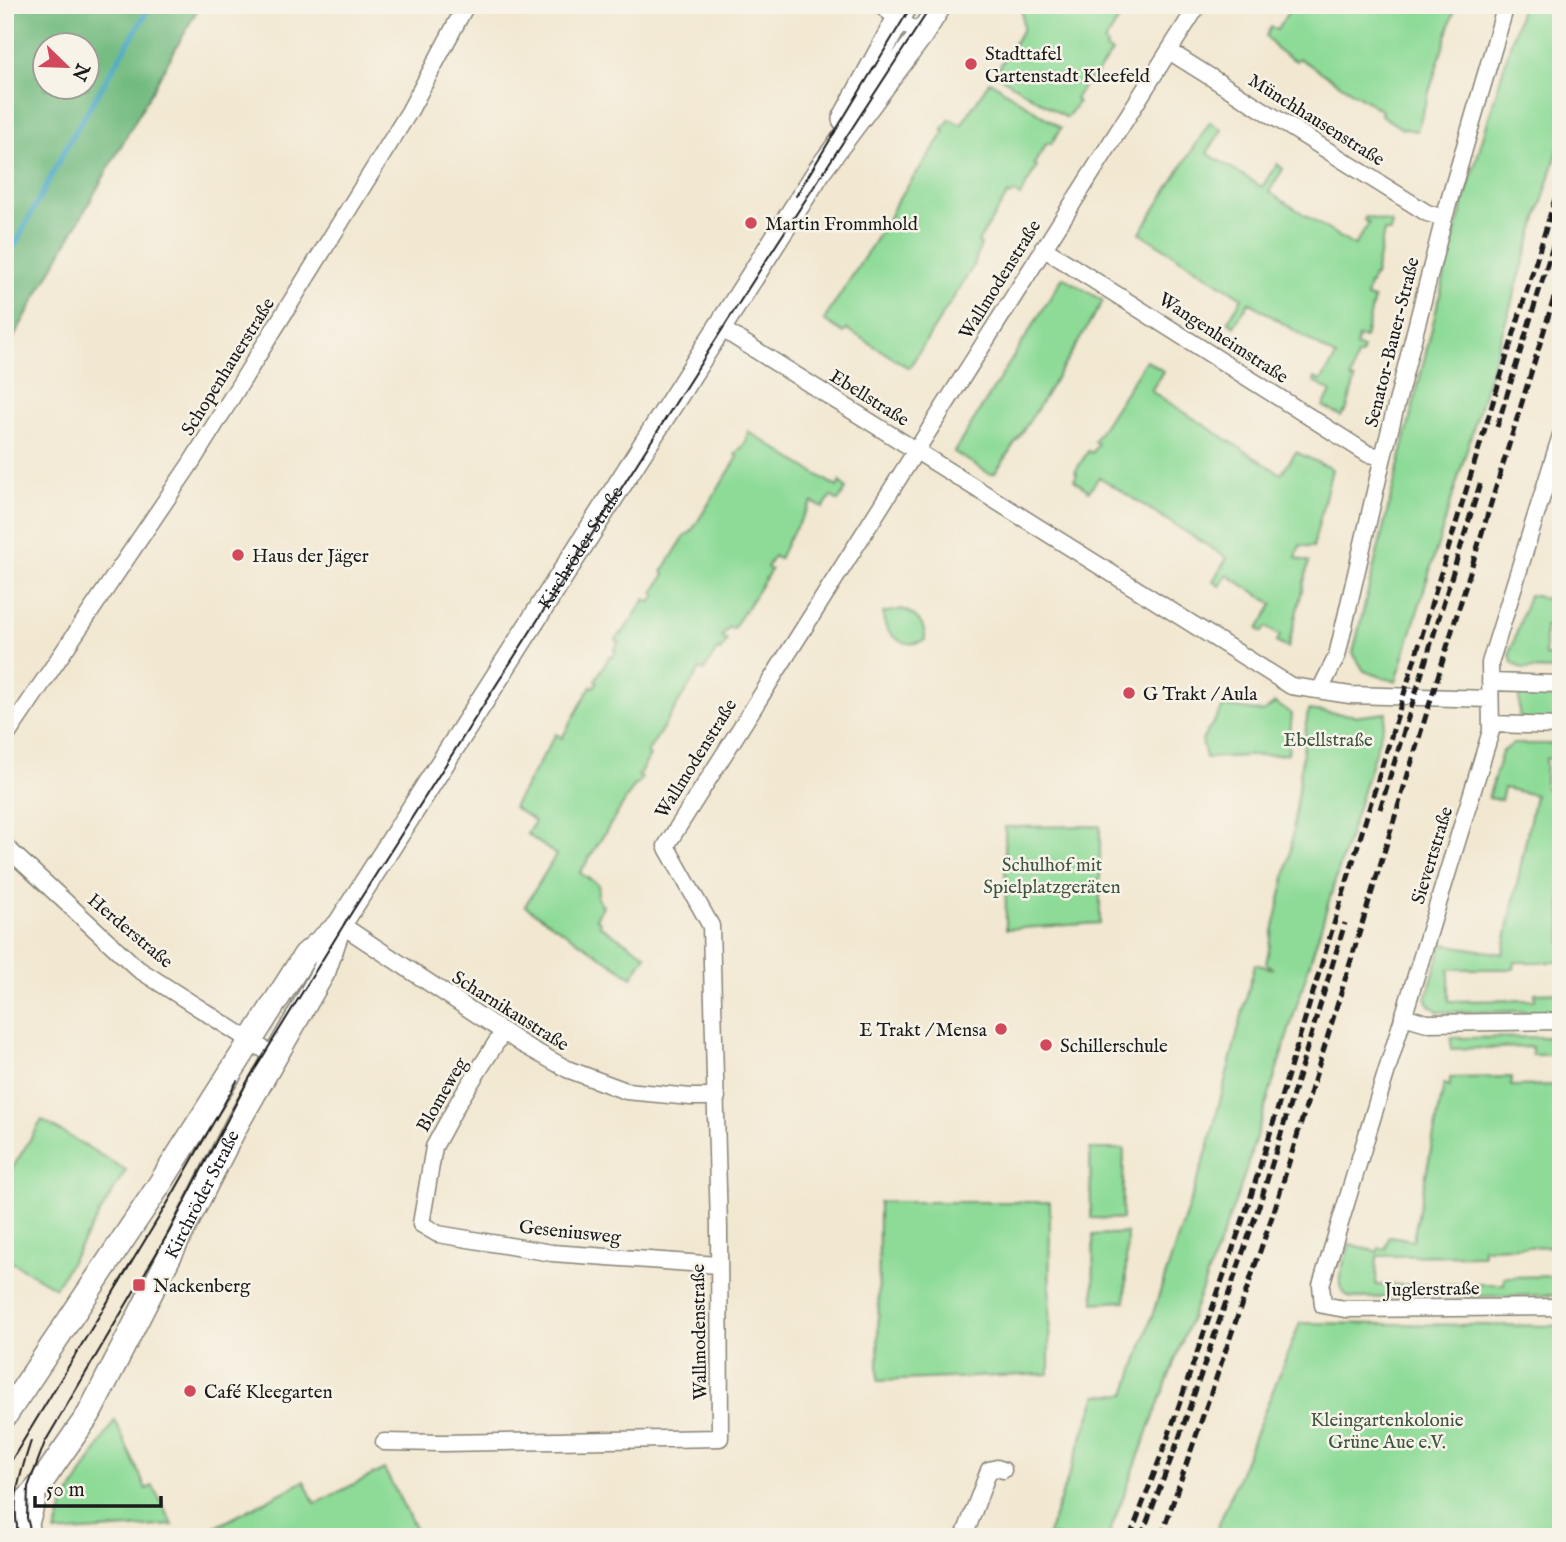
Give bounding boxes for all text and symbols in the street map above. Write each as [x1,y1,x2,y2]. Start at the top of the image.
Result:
north arrow [32,32,102,102]
place label: Stadttafel Gartenstadt Kleefeld [985,43,1151,89]
marker: Stadttafel Gartenstadt Kleefeld [963,56,979,72]
text: N [65,59,94,85]
street label: Münchhausenstraße [1243,69,1389,172]
place label: Martin Frommhold [765,213,919,237]
marker: Martin Frommhold [743,215,759,231]
street label: Wallmodenstraße [954,216,1047,344]
street label: Senator-Bauer-Straße [1360,255,1426,430]
street label: Wangenheimstraße [1154,288,1293,390]
street label: Schopenhauerstraße [177,293,281,440]
street label: Ebellstraße [825,365,913,433]
street label: Kirchröder Straße [533,482,630,614]
place label: Haus der Jäger [252,545,369,569]
marker: Haus der Jäger [230,547,246,563]
place label: G Trakt / Aula [1143,683,1258,707]
marker: G Trakt / Aula [1121,685,1137,701]
street label: Wallmodenstraße [650,695,743,823]
park label: Ebellstraße [1283,729,1373,753]
street label: Sievertstraße [1407,804,1459,907]
park label: Schulhof mit Spielplatzgeräten [983,854,1121,900]
street label: Herderstraße [82,889,178,974]
street label: Scharnikaustraße [447,966,573,1057]
place label: E Trakt / Mensa [859,1019,988,1043]
marker: E Trakt / Mensa [993,1021,1009,1037]
place label: Schillerschule [1060,1035,1168,1059]
marker: Schillerschule [1038,1037,1054,1053]
street label: Blomeweg [412,1053,474,1137]
street label: Kirchröder Straße [160,1126,246,1263]
street label: Geseniusweg [518,1216,623,1250]
street label: Wallmodenstraße [687,1263,713,1400]
place label: Nackenberg [153,1275,251,1299]
marker: Nackenberg [131,1277,147,1293]
street label: Juglerstraße [1382,1277,1480,1303]
place label: Café Kleegarten [204,1381,333,1405]
marker: Café Kleegarten [182,1383,198,1399]
park label: Kleingartenkolonie Grüne Aue e.V. [1311,1409,1464,1455]
scale bar [35,1465,161,1509]
text: 50 m [46,1477,85,1504]

